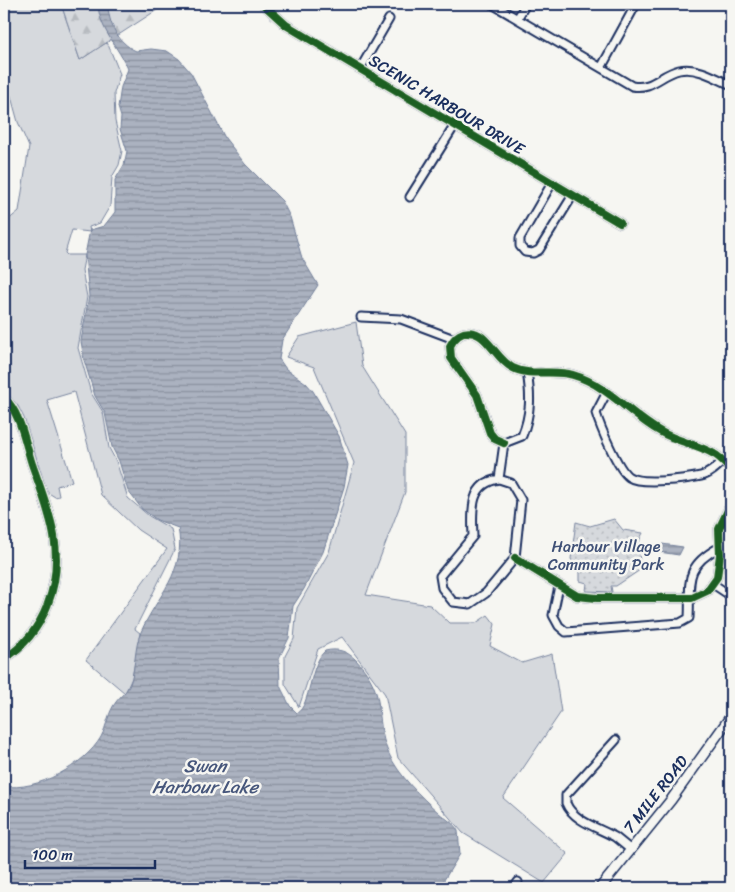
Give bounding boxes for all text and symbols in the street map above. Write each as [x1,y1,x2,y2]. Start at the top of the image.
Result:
street label: SCENIC HARBOUR DRIVE [363,46,531,163]
park label: Harbour Village Community Park [548,532,665,579]
street label: 7 MILE ROAD [615,748,696,840]
water label: Swan Harbour Lake [152,750,260,803]
scale bar [25,837,155,869]
text: 100 m [32,842,73,868]

